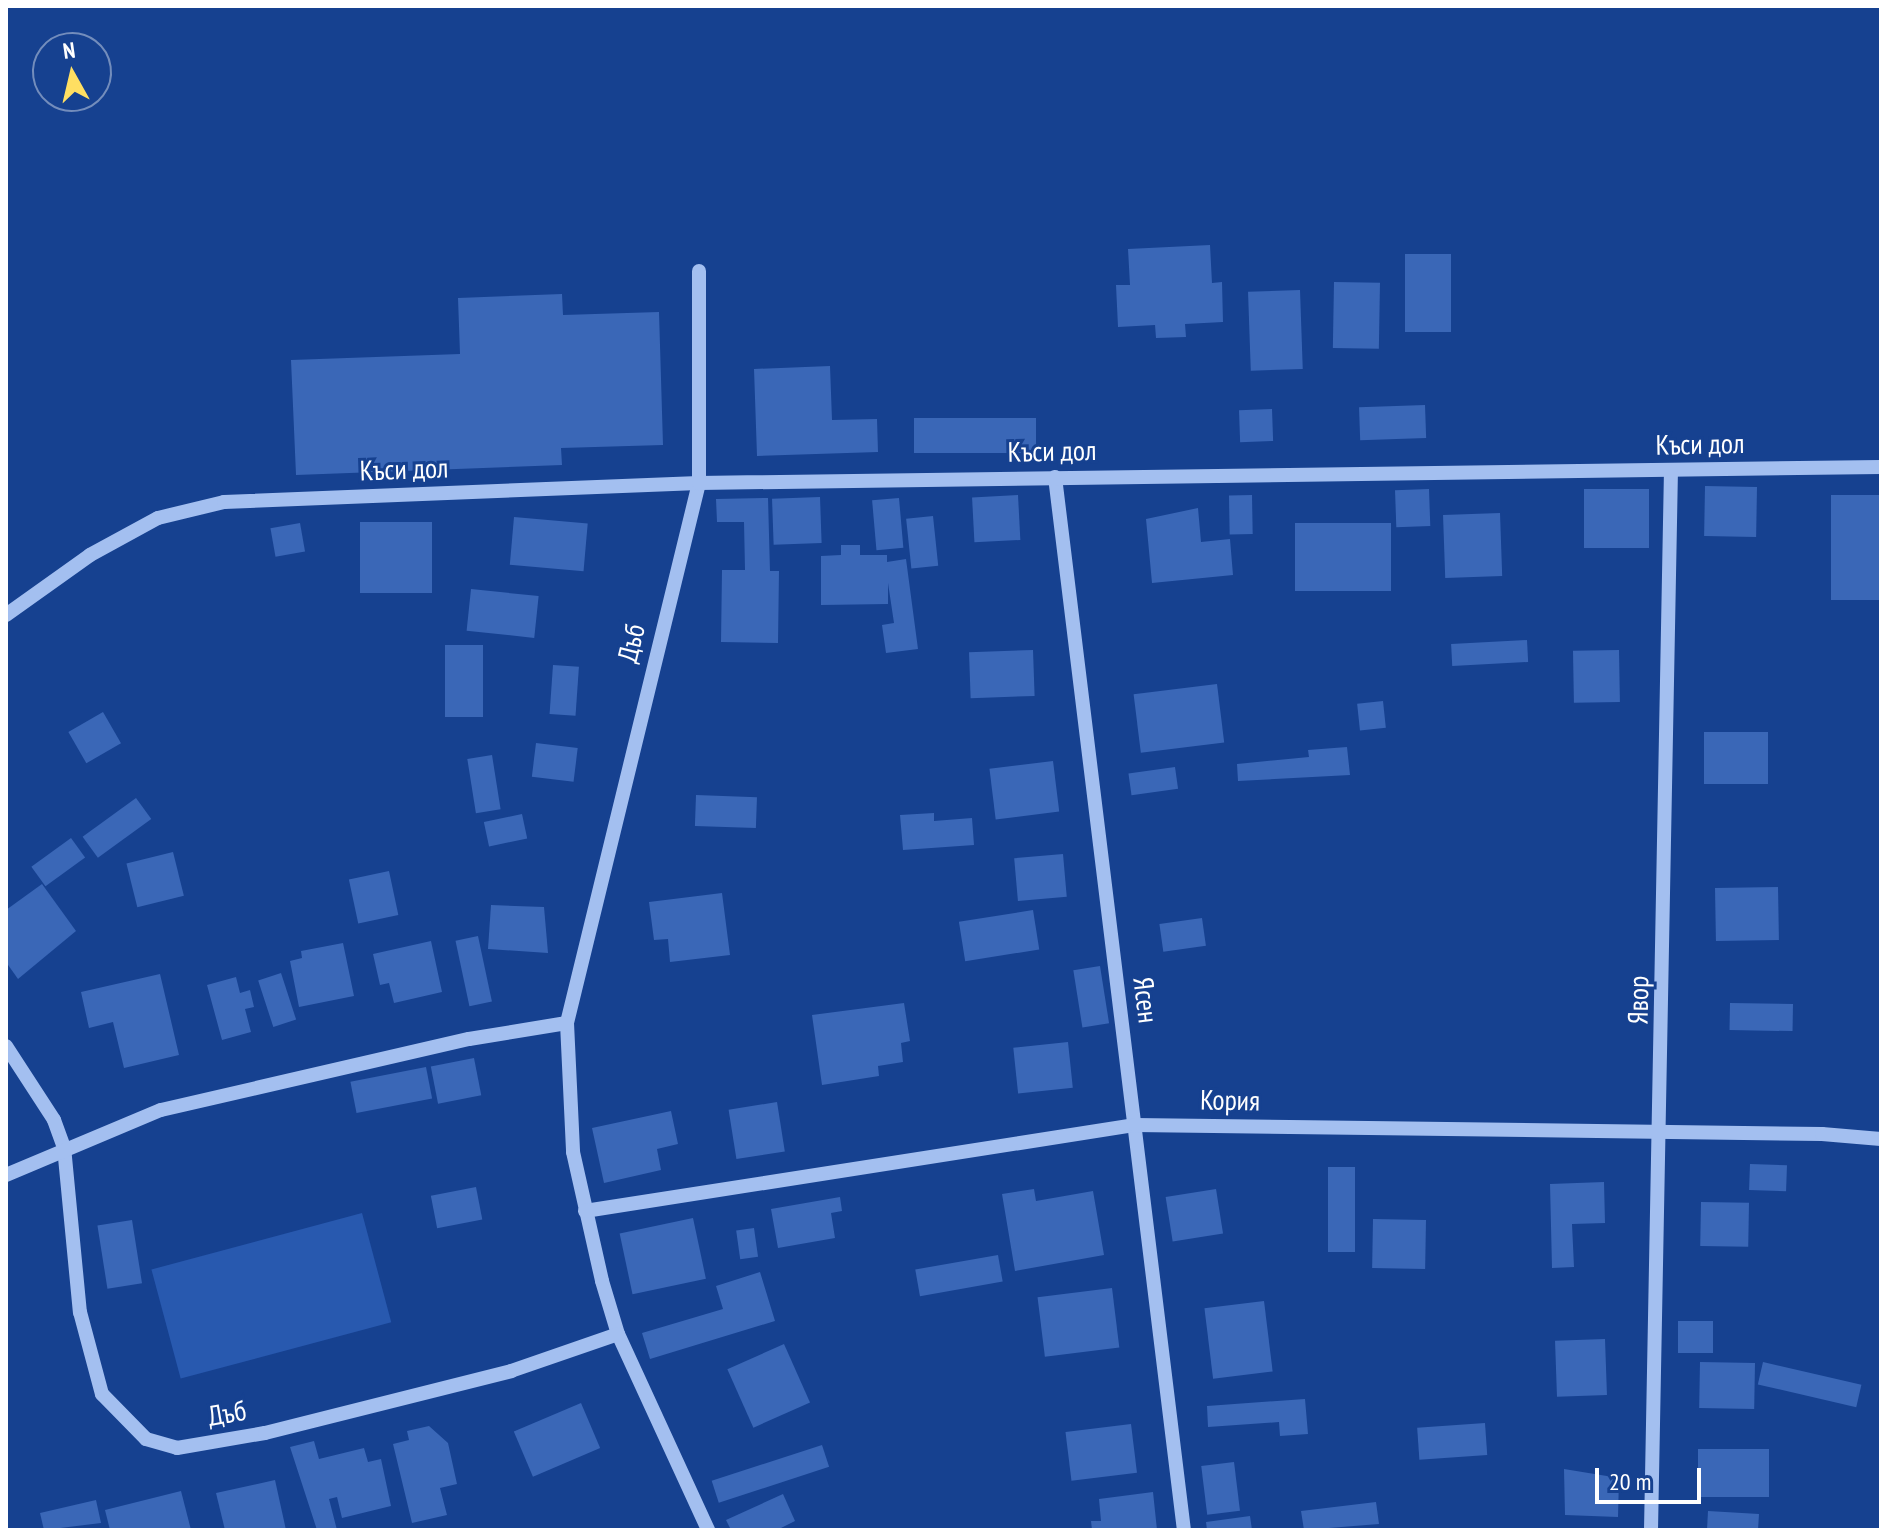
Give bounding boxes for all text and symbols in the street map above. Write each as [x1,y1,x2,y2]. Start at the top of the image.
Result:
north arrow [32,32,112,112]
text: N [61,36,77,65]
street label: Къси дол [1655,426,1745,462]
street label: Къси дол [1007,433,1097,469]
street label: Къси дол [359,451,449,487]
street label: Дъб [610,620,652,666]
street label: Ясен [1127,975,1165,1025]
street label: Явор [1621,975,1655,1025]
street label: Кория [1200,1083,1260,1117]
street label: Дъб [205,1393,249,1433]
scale bar [1599,1452,1705,1502]
text: 20 m [1609,1466,1651,1497]

